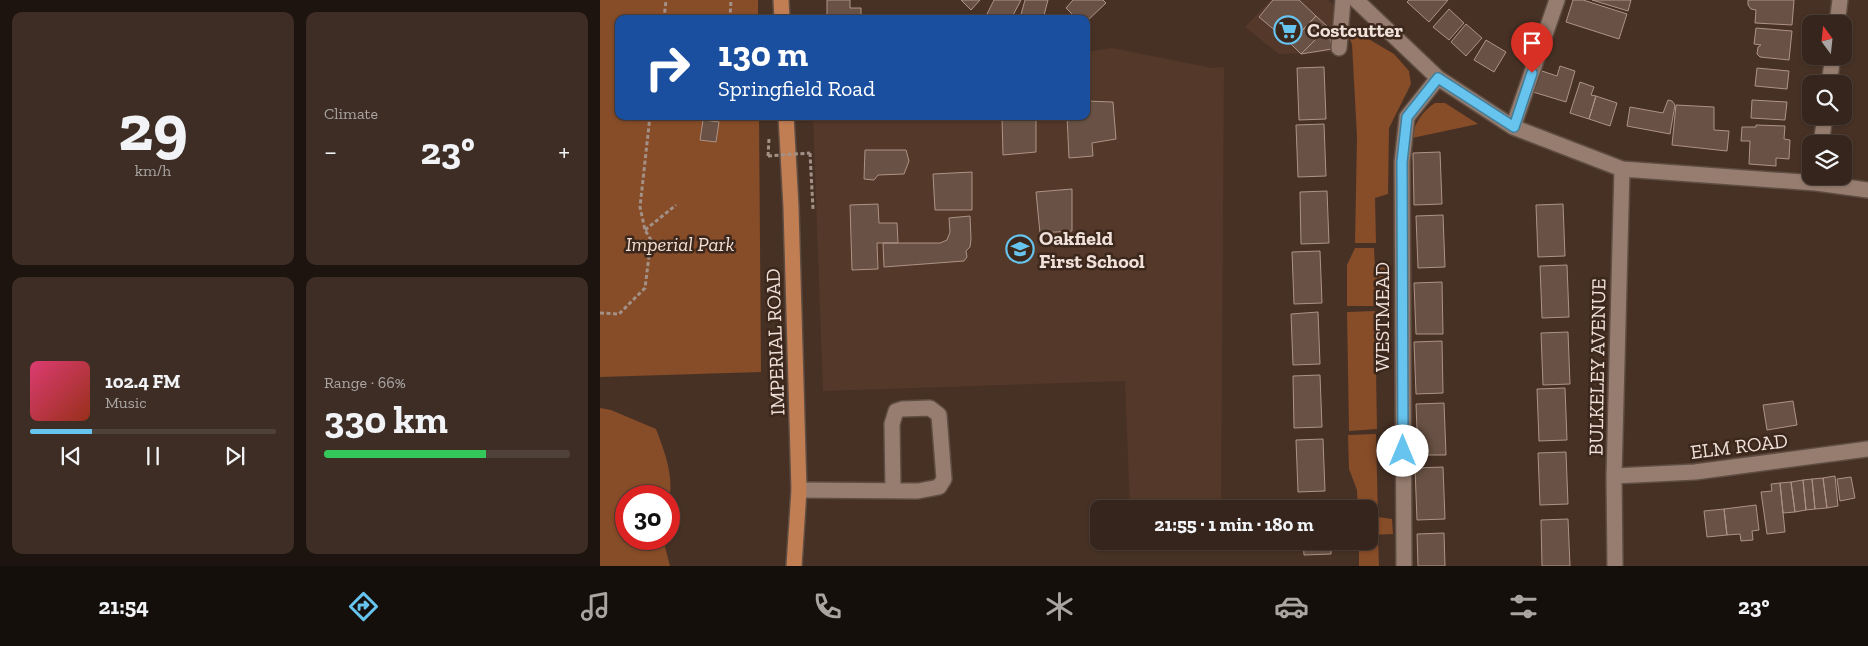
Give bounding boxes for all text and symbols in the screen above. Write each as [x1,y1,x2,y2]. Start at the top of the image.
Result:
supermarket icon: Costcutter [1273,15,1303,45]
north arrow [1802,15,1852,65]
map controls [1802,15,1852,185]
place label: Costcutter [1307,18,1403,42]
pin [1511,22,1553,73]
icon: arrive [1518,29,1546,57]
text: 130 m [718,33,808,75]
icon: right [635,35,700,100]
text: Springfield Road [718,75,875,102]
button: search [1802,75,1852,125]
text: 29 [118,89,188,167]
text: Climate [324,104,378,123]
text: 23° [420,128,475,174]
text: − [324,135,337,168]
text: + [558,135,570,168]
button: layers [1802,135,1852,185]
text: km/h [135,161,171,180]
place label: Oakfield First School [1039,226,1145,273]
park label: Imperial Park [626,232,734,256]
school or university icon: Oakfield First School [1005,234,1035,264]
street label: WESTMEAD [1370,262,1394,372]
street label: IMPERIAL ROAD [760,268,790,416]
street label: BULKELEY AVENUE [1583,278,1611,456]
text: 102.4 FM [105,370,180,393]
text: Range · 66% [324,373,406,392]
text: Music [105,393,147,412]
text: 330 km [324,397,448,443]
position arrow [1376,424,1428,476]
street label: ELM ROAD [1689,428,1789,464]
icon: previous [57,442,85,470]
icon: pause [139,442,167,470]
icon: next [221,442,249,470]
speed limit sign: 30 [615,485,680,550]
text: 21:55 · 1 min · 180 m [1154,513,1314,536]
icon: directions [346,589,381,624]
icon: music [578,589,613,624]
icon: phone [810,589,845,624]
icon: climate [1042,589,1077,624]
icon: car [1274,589,1309,624]
icon: filters [1506,589,1541,624]
text: 21:54 [99,593,149,620]
text: 23° [1738,593,1769,620]

